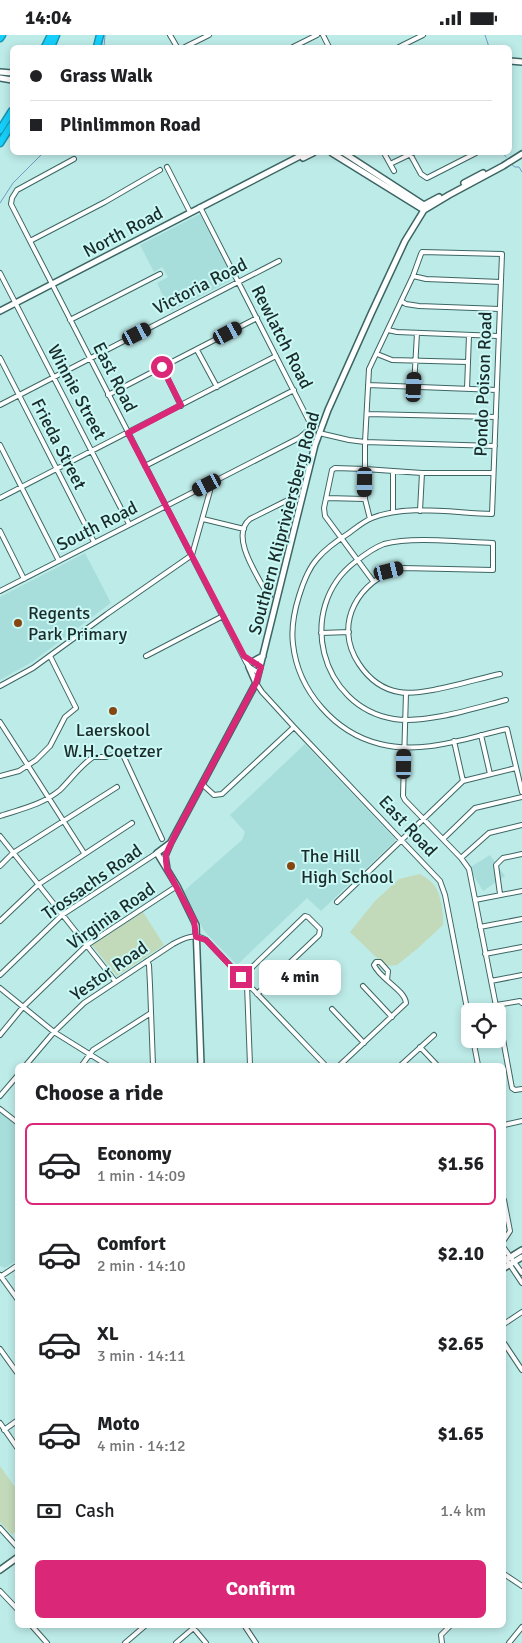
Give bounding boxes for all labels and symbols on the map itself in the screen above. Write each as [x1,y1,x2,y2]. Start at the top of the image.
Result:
street label: North Road [79,202,167,262]
street label: Victoria Road [149,253,251,319]
street label: Rewlatch Road [246,281,318,393]
street label: Pondo Poison Road [469,311,497,457]
car [211,319,244,347]
car [120,321,153,347]
street label: East Road [88,338,142,416]
street label: Winnie Street [43,341,111,443]
route start [151,356,173,378]
car [405,372,422,402]
street label: Frieda Street [27,395,91,493]
street label: Southern Klipriviersberg Road [244,409,324,637]
car [357,467,372,497]
car [190,472,223,498]
street label: South Road [53,496,141,556]
car [372,560,405,582]
place label: Regents Park Primary [28,602,128,645]
marker: Regents Park Primary [12,617,24,629]
marker: Laerskool W.H. Coetzer [107,705,119,717]
place label: Laerskool W.H. Coetzer [64,719,163,762]
car [396,749,411,779]
street label: East Road [374,791,442,861]
street label: Trossachs Road [38,839,146,925]
place label: The Hill High School [301,845,394,888]
marker: The Hill High School [285,860,297,872]
street label: Virginia Road [63,878,159,954]
street label: Yestor Road [66,936,152,1006]
callout: 4 min [258,959,341,995]
route end [230,966,252,988]

